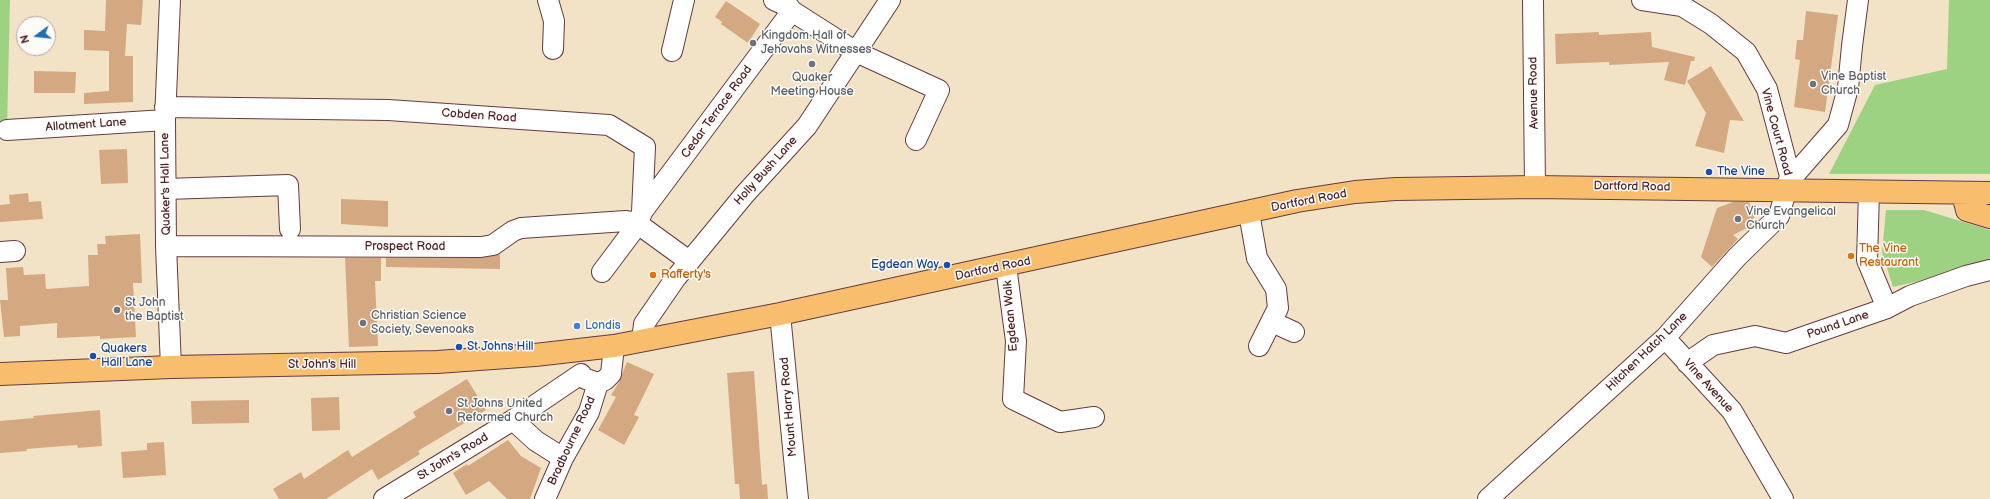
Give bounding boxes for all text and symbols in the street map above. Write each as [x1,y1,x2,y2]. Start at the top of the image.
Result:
north arrow [16,16,56,56]
place label: Kingdom Hall of Jehovahs Witnesses [761,29,871,57]
text: N [18,33,32,45]
marker: Kingdom Hall of Jehovahs Witnesses [748,38,758,48]
street label: Avenue Road [1526,57,1542,129]
marker: Quaker Meeting House [807,59,817,69]
street label: Cedar Terrace Road [679,63,755,161]
place label: Vine Baptist Church [1821,70,1886,98]
place label: Quaker Meeting House [770,71,854,99]
marker: Vine Baptist Church [1808,79,1818,89]
street label: Vine Court Road [1757,87,1795,177]
street label: Cobden Road [441,106,517,126]
street label: Allotment Lane [45,115,127,135]
street label: Quaker's Hall Lane [158,133,174,235]
street label: Holly Bush Lane [731,134,801,208]
place label: The Vine [1717,165,1765,179]
marker: The Vine [1704,167,1714,177]
street label: Dartford Road [1593,179,1671,195]
street label: Dartford Road [1270,187,1348,215]
place label: Vine Evangelical Church [1746,205,1836,233]
marker: Vine Evangelical Church [1733,214,1743,224]
street label: Prospect Road [365,240,445,254]
place label: The Vine Restaurant [1859,242,1919,270]
marker: The Vine Restaurant [1846,251,1856,261]
street label: Dartford Road [954,254,1032,284]
place label: Egdean Way [871,258,939,272]
marker: Egdean Way [942,260,952,270]
place label: Rafferty's [661,268,711,282]
marker: Rafferty's [648,270,658,280]
street label: Egdean Walk [1001,280,1021,352]
place label: St John the Baptist [125,296,184,324]
marker: St John the Baptist [112,305,122,315]
street label: Pound Lane [1805,308,1871,342]
place label: Christian Science Society, Sevenoaks [371,309,474,337]
street label: Hitchen Hatch Lane [1603,310,1691,394]
marker: Christian Science Society, Sevenoaks [358,318,368,328]
place label: Londis [585,319,621,333]
marker: Londis [572,321,582,331]
place label: St Johns Hill [467,340,534,354]
place label: Quakers Hall Lane [101,342,152,370]
marker: St Johns Hill [454,342,464,352]
marker: Quakers Hall Lane [88,351,98,361]
street label: Vine Avenue [1680,356,1736,416]
street label: Mount Harry Road [777,357,801,457]
street label: St John's Hill [288,358,356,372]
street label: Bradbourne Road [545,394,599,488]
place label: St Johns United Reformed Church [457,397,553,425]
marker: St Johns United Reformed Church [444,406,454,416]
street label: St John's Road [415,430,491,484]

